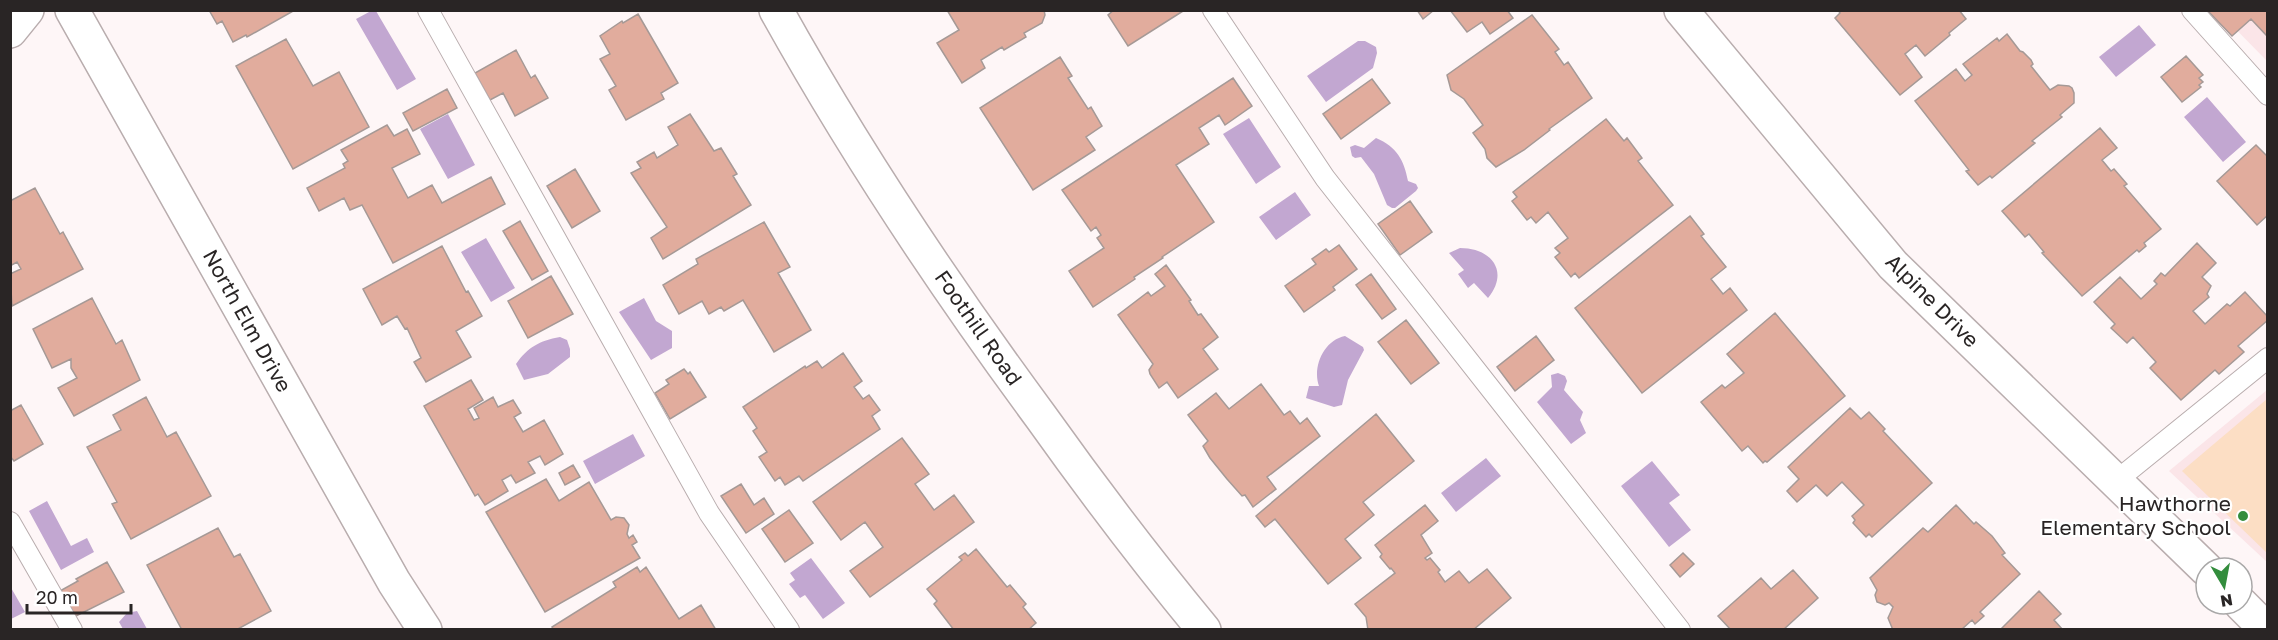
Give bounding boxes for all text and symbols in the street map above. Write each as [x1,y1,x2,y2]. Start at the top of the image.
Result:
street label: North Elm Drive [198,245,298,396]
street label: Alpine Drive [1881,248,1985,352]
street label: Foothill Road [930,265,1028,390]
place label: Hawthorne Elementary School [2040,490,2231,540]
marker: Hawthorne Elementary School [2236,509,2250,523]
north arrow [2194,556,2254,616]
scale bar [27,577,130,615]
text: 20 m [36,586,78,608]
text: N [2219,590,2234,612]

